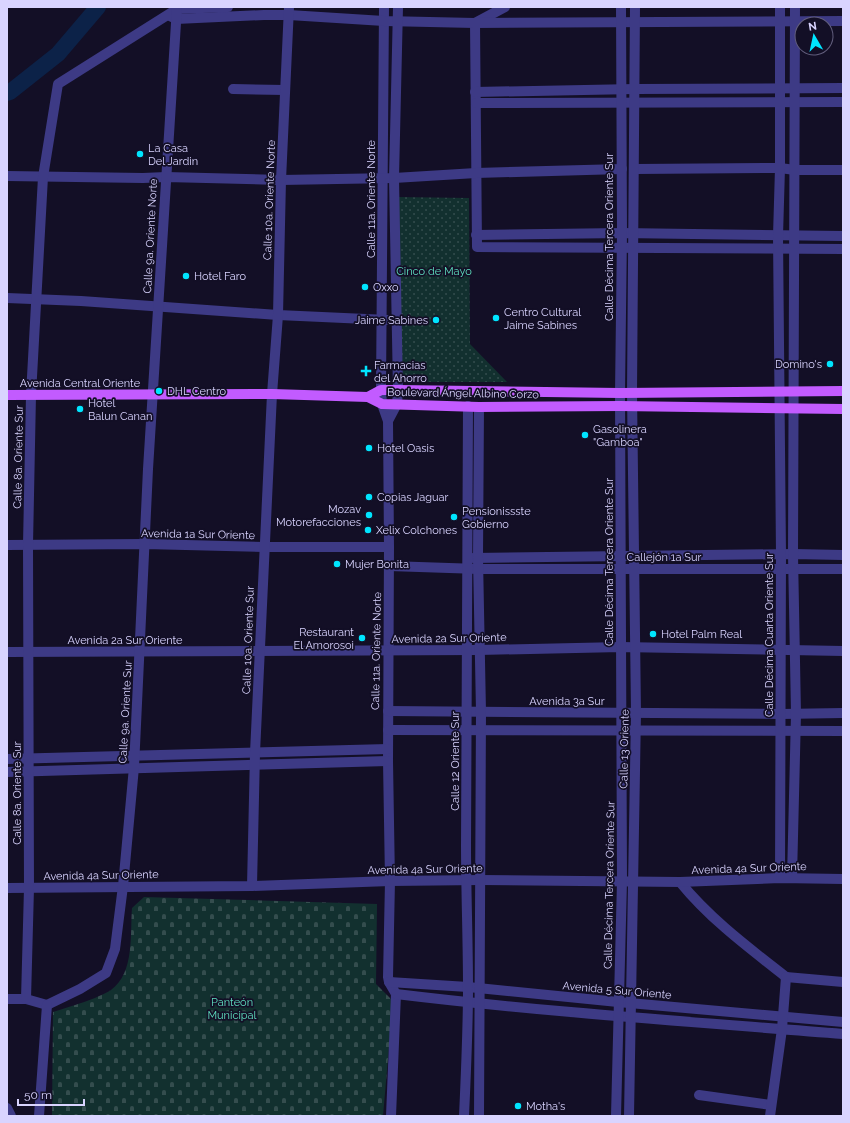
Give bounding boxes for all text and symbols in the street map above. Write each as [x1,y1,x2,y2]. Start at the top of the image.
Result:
north arrow [794,16,834,56]
text: N [807,20,818,34]
street label: Calle 10a. Oriente Norte [261,139,278,260]
street label: Calle 11a. Oriente Norte [365,139,378,258]
place label: La Casa Del Jardin [148,142,198,168]
marker: La Casa Del Jardin [135,149,145,159]
street label: Calle Décima Tercera Oriente Sur [603,153,616,321]
street label: Calle 9a. Oriente Norte [141,178,160,294]
park label: Cinco de Mayo [396,265,472,278]
place label: Hotel Faro [194,270,246,283]
marker: Hotel Faro [181,271,191,281]
place label: Oxxo [373,281,399,294]
marker: Oxxo [360,282,370,292]
place label: Centro Cultural Jaime Sabines [504,306,581,332]
marker: Centro Cultural Jaime Sabines [491,313,501,323]
place label: Jaime Sabines [355,314,428,327]
marker: Jaime Sabines [431,315,441,325]
place label: Domino's [775,358,822,371]
place label: Farmacias del Ahorro [374,359,427,385]
marker: Domino's [825,359,835,369]
marker: Farmacias del Ahorro [361,366,371,376]
street label: Avenida Central Oriente [20,377,141,390]
place label: DHL Centro [167,385,227,398]
street label: Boulevard Ángel Albino Corzo [387,385,539,401]
marker: DHL Centro [154,386,164,396]
place label: Hotel Balun Canan [88,397,152,423]
marker: Hotel Balun Canan [75,404,85,414]
street label: Calle 8a. Oriente Sur [11,405,26,509]
place label: Gasolinera "Gamboa" [593,423,647,449]
marker: Gasolinera "Gamboa" [580,430,590,440]
place label: Hotel Oasis [377,442,434,455]
marker: Hotel Oasis [364,443,374,453]
street label: Calle Décima Tercera Oriente Sur [603,478,616,646]
place label: Copias Jaguar [377,491,449,504]
marker: Copias Jaguar [364,492,374,502]
place label: Mozav Motorefacciones [276,503,361,529]
place label: Pensionissste Gobierno [462,505,531,531]
marker: Mozav Motorefacciones [364,510,374,520]
marker: Pensionissste Gobierno [449,512,459,522]
place label: Xelix Colchones [376,524,457,537]
marker: Xelix Colchones [363,525,373,535]
street label: Avenida 1a Sur Oriente [141,527,256,542]
street label: Callejón 1a Sur [627,551,702,564]
street label: Calle Décima Cuarta Oriente Sur [763,553,776,717]
place label: Mujer Bonita [345,558,409,571]
marker: Mujer Bonita [332,559,342,569]
street label: Calle 10a. Oriente Sur [240,586,257,694]
street label: Calle 11a. Oriente Norte [369,591,384,710]
place label: Restaurant El Amorosoi [294,626,354,652]
place label: Hotel Palm Real [661,628,742,641]
marker: Hotel Palm Real [648,629,658,639]
street label: Avenida 2a Sur Oriente [391,631,507,646]
marker: Restaurant El Amorosoi [357,633,367,643]
street label: Avenida 2a Sur Oriente [67,634,183,647]
street label: Calle 9a. Oriente Sur [116,660,135,764]
street label: Avenida 3a Sur [529,695,605,708]
street label: Calle 13 Oriente [617,709,632,789]
street label: Calle 12 Oriente Sur [449,711,462,811]
street label: Calle 8a. Oriente Sur [11,741,24,845]
street label: Calle Décima Tercera Oriente Sur [602,801,617,969]
street label: Avenida 4a Sur Oriente [691,860,807,877]
street label: Avenida 4a Sur Oriente [367,862,483,877]
street label: Avenida 4a Sur Oriente [43,868,159,883]
street label: Avenida 5 Sur Oriente [562,979,673,1002]
park label: Panteón Municipal [207,996,257,1022]
scale bar [18,1081,84,1107]
text: 50 m [24,1088,52,1102]
place label: Motha's [526,1100,565,1113]
marker: Motha's [513,1101,523,1111]

